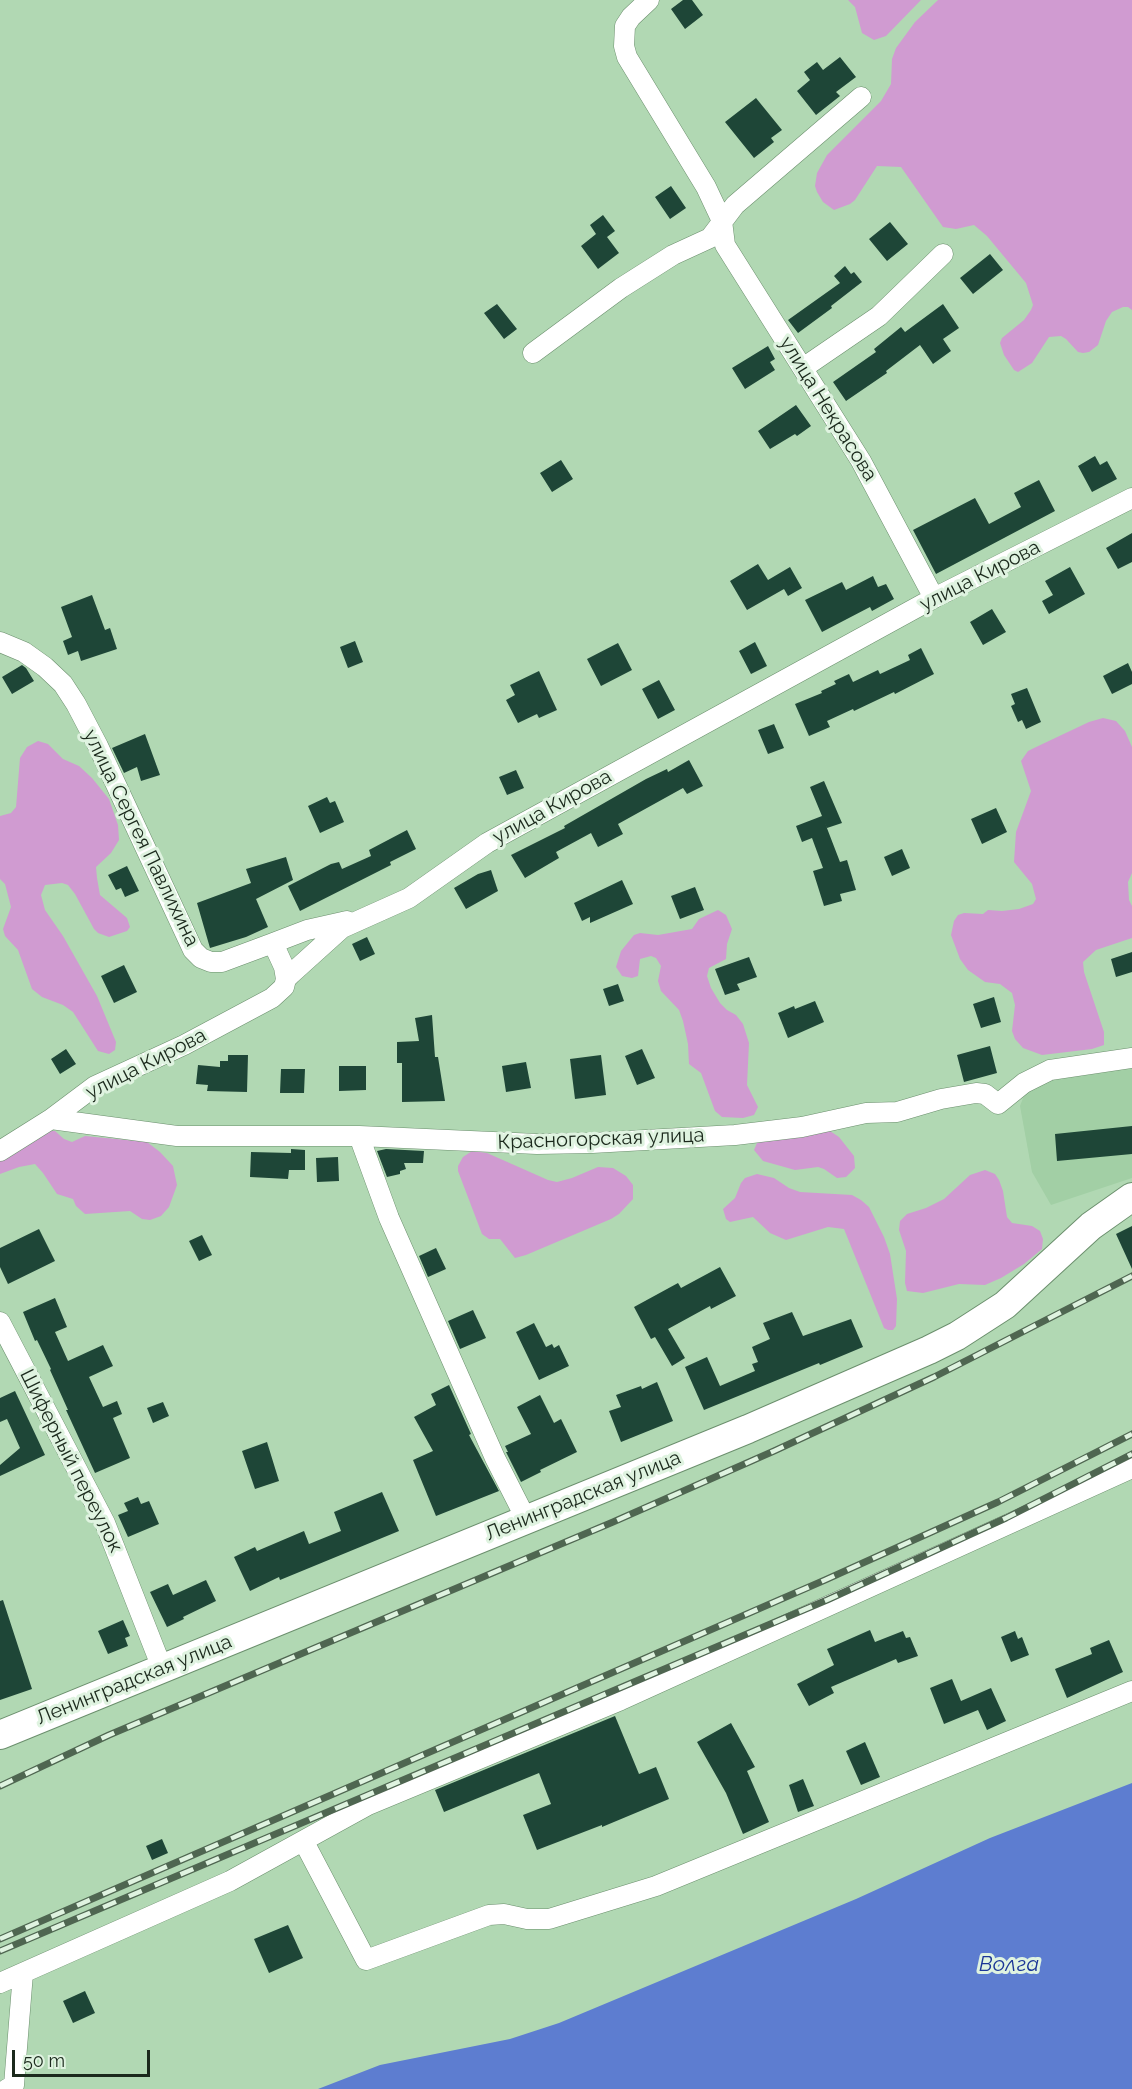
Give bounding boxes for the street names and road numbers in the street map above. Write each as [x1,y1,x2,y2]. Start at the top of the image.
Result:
street label: улица Некрасова [774,332,882,486]
street label: улица Кирова [916,535,1044,617]
street label: улица Сергея Павлихина [78,726,204,950]
street label: улица Кирова [488,764,616,850]
street label: улица Кирова [82,1023,210,1105]
street label: Красногорская улица [497,1123,705,1155]
street label: Шиферный переулок [14,1365,128,1557]
street label: Ленинградская улица [482,1446,684,1546]
street label: Ленинградская улица [33,1630,235,1730]

